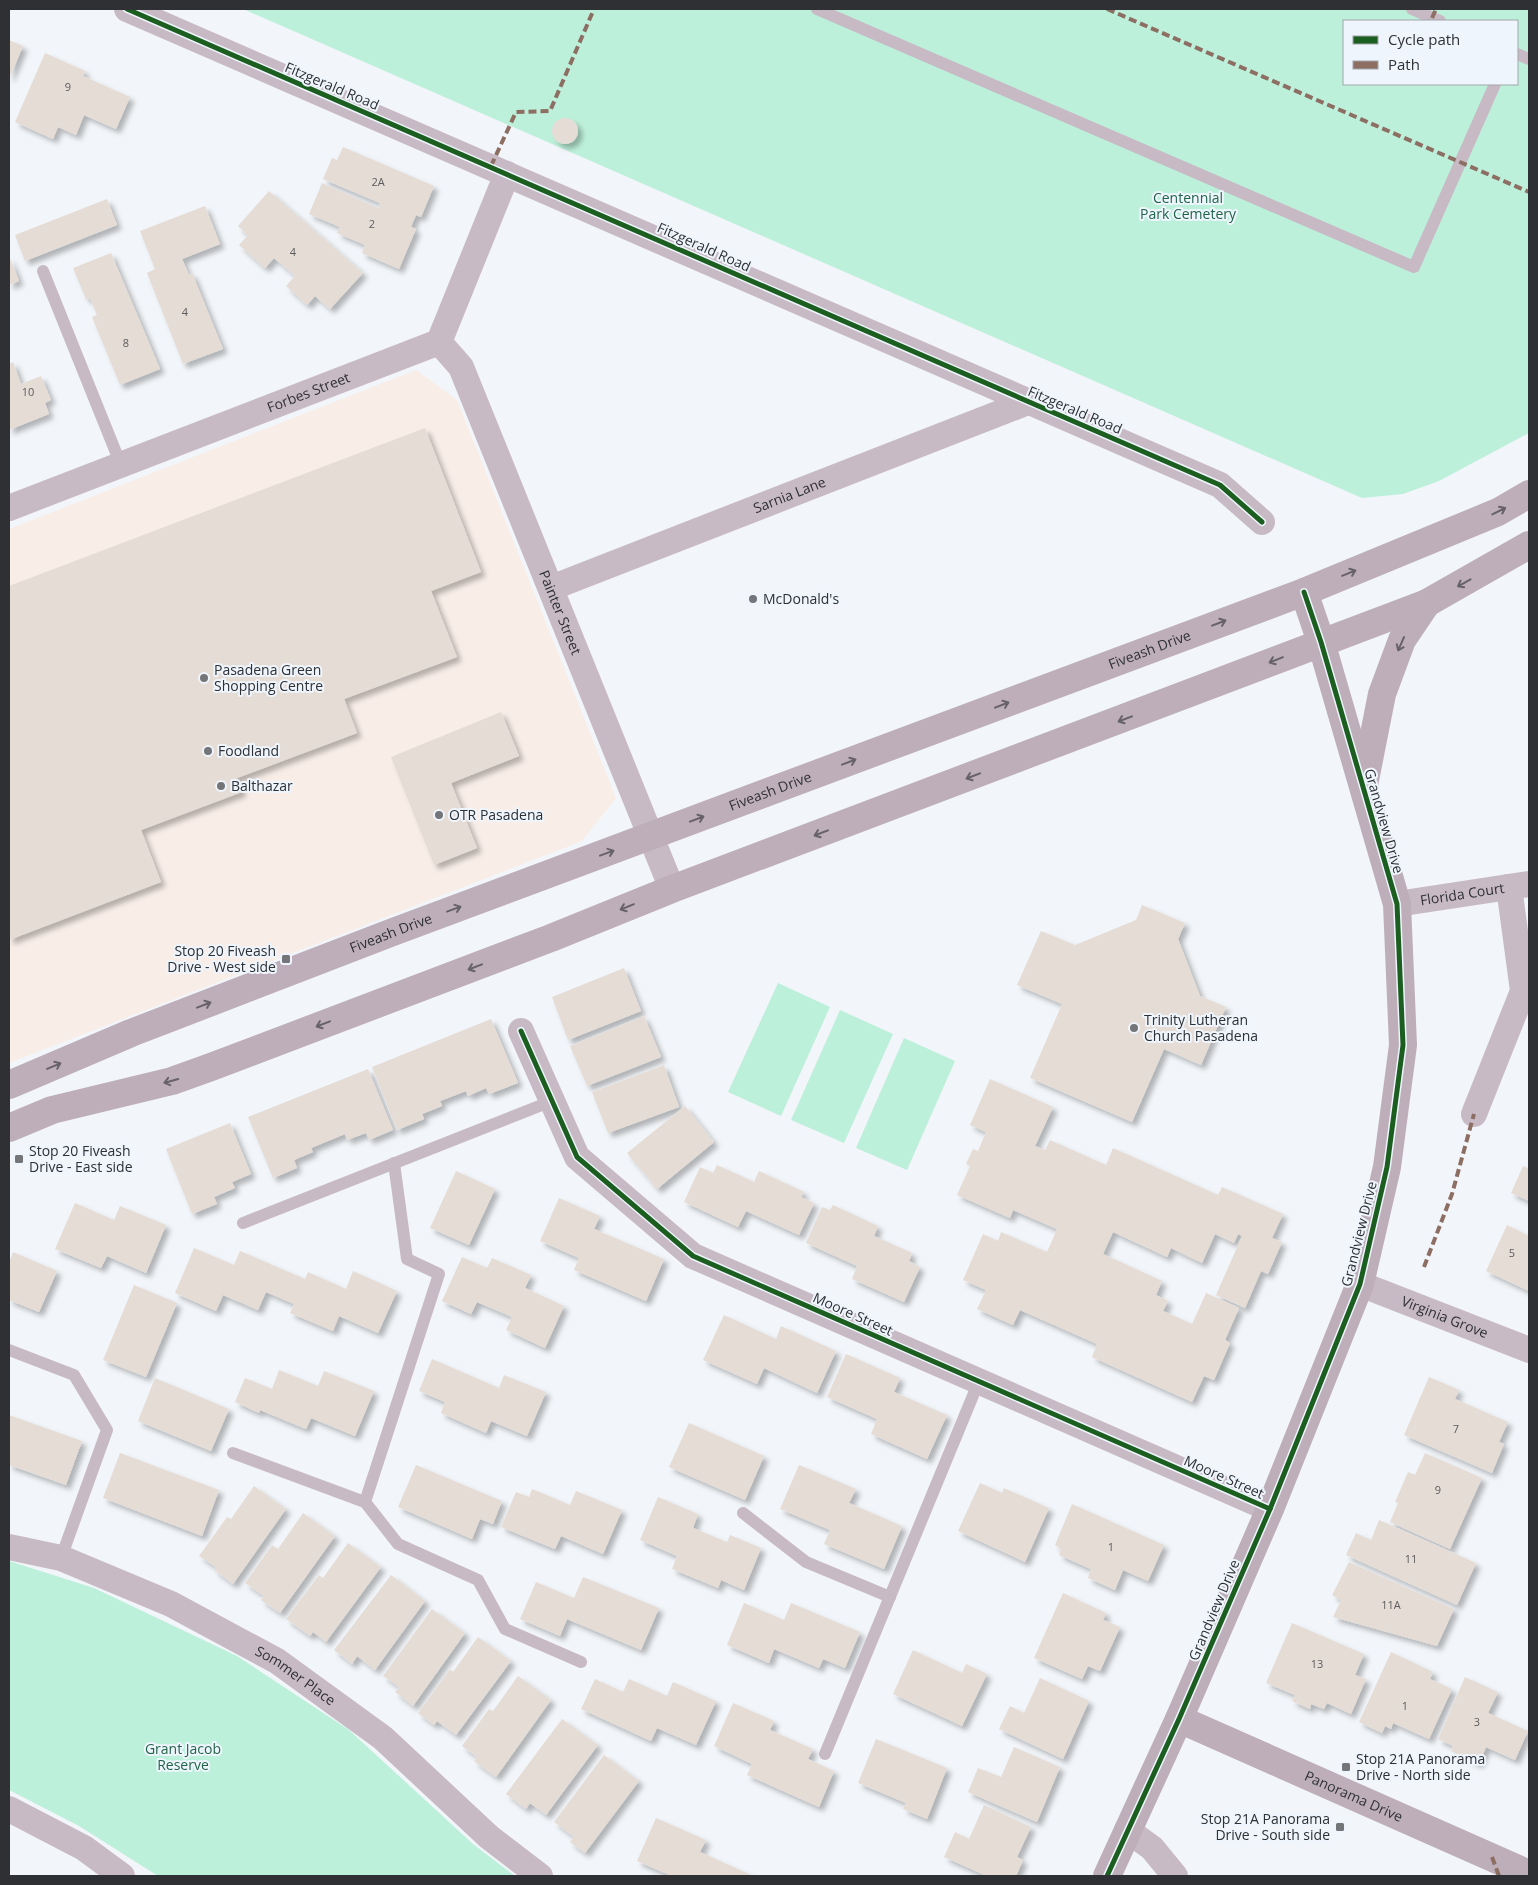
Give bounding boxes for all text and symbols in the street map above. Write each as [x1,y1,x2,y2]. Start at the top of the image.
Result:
legend [1343,20,1518,85]
text: Cycle path [1388,29,1460,49]
text: Path [1388,54,1420,74]
street label: Fitzgerald Road [282,57,382,114]
house number: 9 [65,79,71,94]
house number: 2A [371,174,385,189]
park label: Centennial Park Cemetery [1140,188,1237,223]
house number: 2 [369,216,375,231]
street label: Fitzgerald Road [654,217,754,276]
house number: 4 [290,244,297,259]
house number: 4 [182,304,189,319]
house number: 8 [123,335,129,350]
street label: Forbes Street [264,367,352,417]
street label: Fitzgerald Road [1025,381,1125,438]
house number: 10 [22,384,34,399]
street label: Sarnia Lane [750,472,828,517]
one-way arrow [1491,505,1506,515]
street label: Painter Street [535,567,586,657]
one-way arrow [1341,568,1356,577]
one-way arrow [1457,578,1472,588]
place label: McDonald's [763,589,839,608]
marker: McDonald's [747,593,759,605]
one-way arrow [1211,618,1227,627]
street label: Fiveash Drive [1106,625,1193,673]
one-way arrow [1396,636,1406,651]
one-way arrow [1269,656,1284,665]
place label: Pasadena Green Shopping Centre [214,660,323,695]
marker: Pasadena Green Shopping Centre [198,672,210,684]
one-way arrow [993,700,1009,709]
one-way arrow [1118,715,1133,724]
place label: Foodland [218,741,279,760]
marker: Foodland [202,745,214,757]
one-way arrow [841,757,857,766]
street label: Grandview Drive [1360,766,1409,876]
street label: Fiveash Drive [726,767,814,815]
one-way arrow [966,772,981,781]
place label: Balthazar [231,776,293,795]
marker: Balthazar [215,780,227,792]
place label: OTR Pasadena [449,805,543,824]
marker: OTR Pasadena [433,809,445,821]
one-way arrow [689,814,704,823]
one-way arrow [813,829,829,838]
one-way arrow [598,848,614,857]
street label: Florida Court [1419,878,1506,909]
one-way arrow [620,903,635,913]
one-way arrow [446,904,461,913]
street label: Fiveash Drive [347,908,435,957]
place label: Stop 20 Fiveash Drive - West side [167,941,276,976]
marker: Stop 20 Fiveash Drive - West side [280,953,292,965]
one-way arrow [468,963,484,972]
one-way arrow [196,1000,212,1009]
place label: Trinity Lutheran Church Pasadena [1144,1010,1258,1045]
one-way arrow [316,1020,332,1029]
marker: Trinity Lutheran Church Pasadena [1128,1022,1140,1034]
one-way arrow [46,1060,61,1070]
one-way arrow [163,1076,179,1086]
place label: Stop 20 Fiveash Drive - East side [29,1141,133,1176]
marker: Stop 20 Fiveash Drive - East side [13,1153,25,1165]
street label: Grandview Drive [1336,1179,1381,1289]
house number: 5 [1509,1245,1515,1260]
street label: Moore Street [810,1287,896,1340]
street label: Virginia Grove [1399,1291,1491,1342]
house number: 7 [1453,1421,1459,1436]
street label: Moore Street [1181,1450,1267,1503]
house number: 9 [1435,1482,1441,1497]
house number: 1 [1108,1539,1114,1554]
house number: 11 [1405,1551,1417,1566]
street label: Grandview Drive [1184,1556,1243,1663]
house number: 11A [1381,1597,1401,1612]
street label: Sommer Place [252,1641,340,1710]
house number: 13 [1311,1656,1323,1671]
house number: 1 [1402,1698,1408,1713]
house number: 3 [1474,1714,1480,1729]
park label: Grant Jacob Reserve [145,1739,221,1774]
place label: Stop 21A Panorama Drive - North side [1356,1749,1485,1784]
marker: Stop 21A Panorama Drive - North side [1340,1761,1352,1773]
street label: Panorama Drive [1302,1766,1406,1826]
place label: Stop 21A Panorama Drive - South side [1201,1809,1330,1844]
marker: Stop 21A Panorama Drive - South side [1334,1821,1346,1833]

